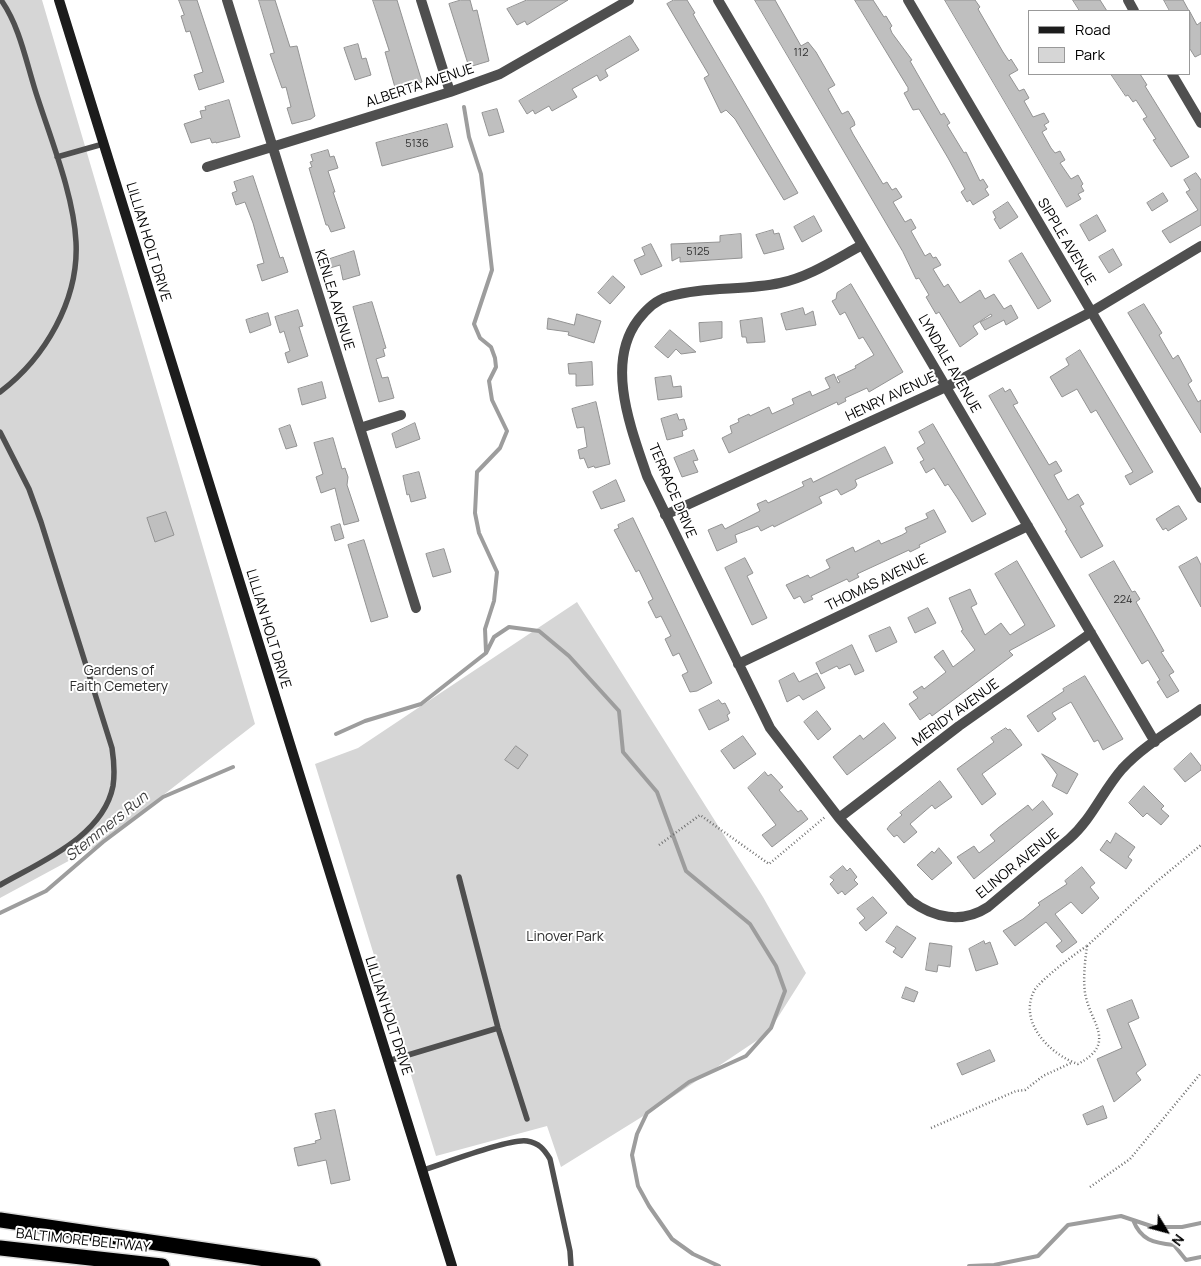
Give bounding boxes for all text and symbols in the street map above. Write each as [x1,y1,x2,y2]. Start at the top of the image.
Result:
legend [1028,10,1191,75]
text: Road [1075,19,1111,40]
text: Park [1075,44,1105,65]
house number: 112 [794,46,808,60]
street label: ALBERTA AVENUE [364,61,476,111]
house number: 5136 [405,137,429,151]
street label: LILLIAN HOLT DRIVE [122,180,174,304]
street label: SIPPLE AVENUE [1033,195,1099,289]
house number: 5125 [686,245,710,259]
street label: KENLEA AVENUE [311,248,357,352]
street label: LYNDALE AVENUE [914,312,984,416]
street label: HENRY AVENUE [843,369,939,425]
street label: TERRACE DRIVE [644,441,700,541]
street label: THOMAS AVENUE [823,551,931,615]
street label: LILLIAN HOLT DRIVE [242,567,294,691]
house number: 224 [1114,593,1132,607]
park label: Gardens of Faith Cemetery [70,663,168,696]
street label: MERIDY AVENUE [909,676,1003,750]
water label: Stemmers Run [62,788,152,866]
street label: ELINOR AVENUE [973,826,1063,902]
park label: Linover Park [526,929,604,945]
street label: LILLIAN HOLT DRIVE [361,955,415,1077]
north arrow [1141,1206,1191,1256]
street label: BALTIMORE BELTWAY [15,1226,151,1256]
text: N [1168,1231,1189,1250]

